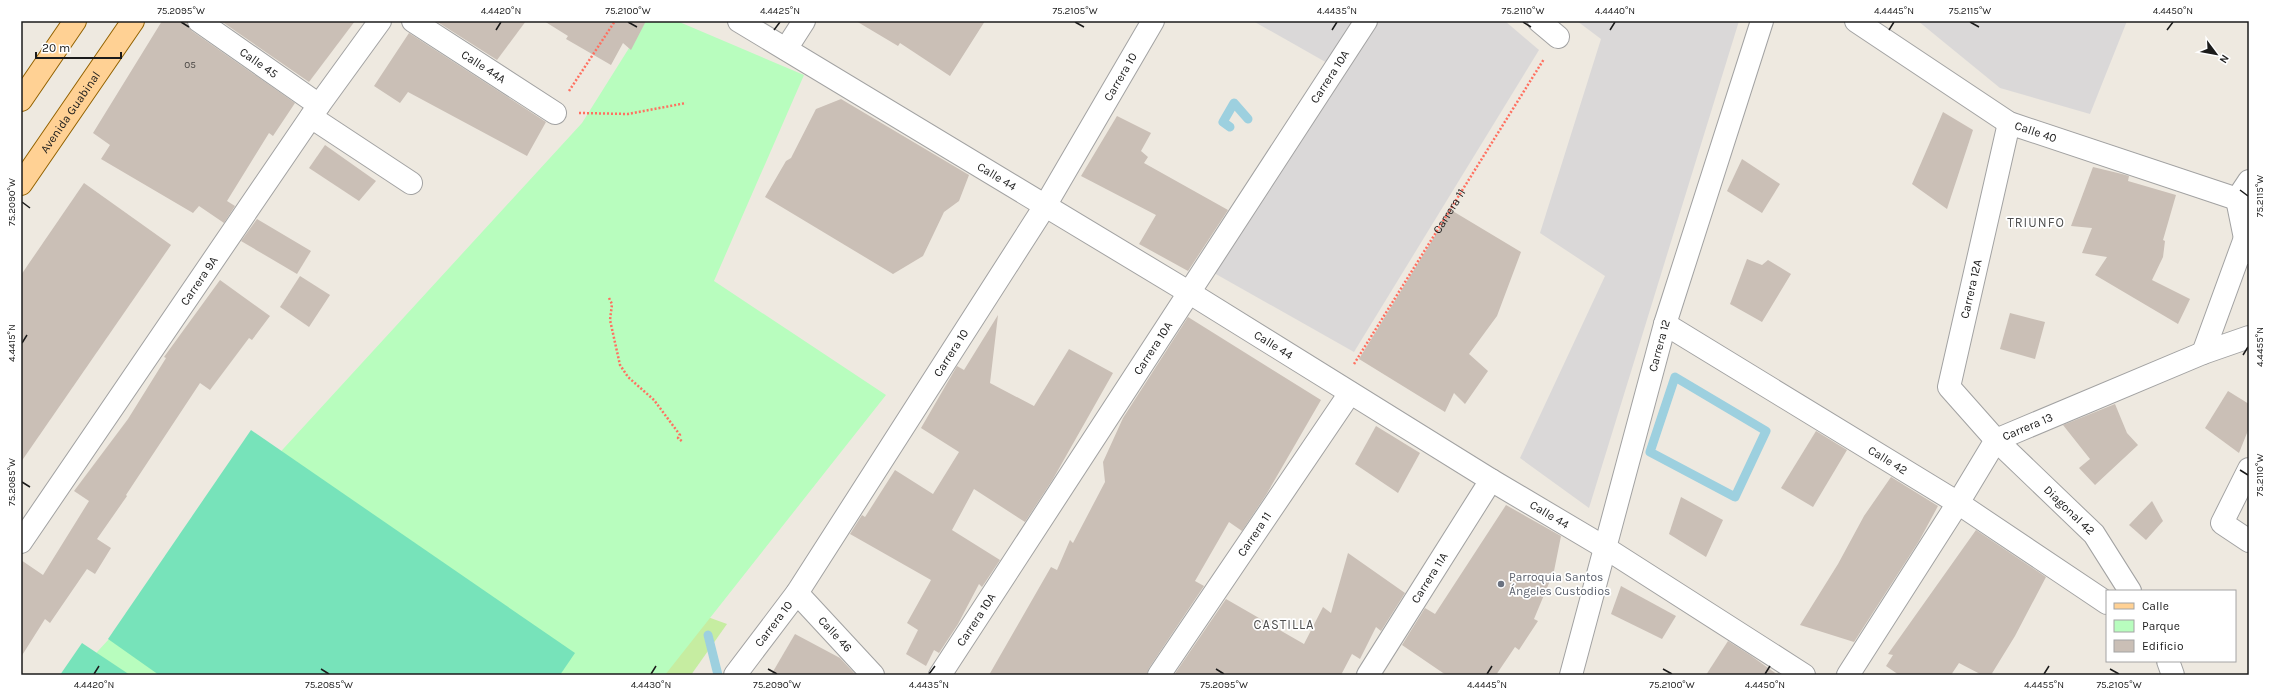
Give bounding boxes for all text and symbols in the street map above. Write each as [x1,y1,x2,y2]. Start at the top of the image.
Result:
text: 75.2095°W [157,5,205,17]
text: 4.4420°N [481,5,521,17]
text: 75.2100°W [605,5,651,17]
text: 4.4425°N [760,5,800,17]
text: 75.2105°W [1052,5,1098,17]
text: 4.4435°N [1317,5,1357,17]
text: 75.2110°W [1502,5,1544,17]
text: 4.4440°N [1595,5,1635,17]
text: 4.4445°N [1874,5,1914,17]
text: 75.2115°W [1949,5,1991,17]
text: 4.4450°N [2153,5,2193,17]
scale bar [36,34,121,60]
north arrow [2196,34,2236,74]
text: 20 m [42,41,70,55]
street label: Calle 45 [237,45,281,81]
street label: Calle 44A [459,47,508,86]
street label: Carrera 10A [1307,47,1352,106]
street label: Carrera 10 [1101,50,1140,104]
text: N [2216,52,2232,66]
house number: 05 [184,59,196,71]
street label: Avenida Guabinal [37,69,103,156]
street label: Calle 40 [2013,118,2059,145]
street label: Calle 44 [975,159,1019,194]
text: 75.2115°W [2254,175,2266,217]
text: 75.2090°W [6,178,18,226]
street label: Carrera 11 [1430,186,1468,236]
district label: TRIUNFO [2007,215,2065,230]
street label: Carrera 9A [177,254,221,308]
street label: Carrera 12A [1957,258,1985,320]
street label: Carrera 12 [1646,318,1673,373]
street label: Carrera 10A [1130,319,1175,377]
text: 4.4415°N [6,324,18,362]
street label: Carrera 10 [930,326,971,379]
text: 4.4455°N [2254,327,2266,367]
street label: Calle 44 [1251,328,1296,362]
street label: Carrera 13 [2000,410,2055,444]
street label: Calle 42 [1866,443,1910,477]
text: 75.2110°W [2254,454,2266,496]
text: 75.2085°W [6,458,18,506]
street label: Diagonal 42 [2041,483,2098,538]
street label: Calle 44 [1527,498,1572,532]
street label: Carrera 11 [1234,509,1274,559]
street label: Carrera 11A [1408,550,1451,606]
place label: Parroquia Santos Ángeles Custodios [1509,570,1610,598]
marker: Parroquia Santos Ángeles Custodios [1496,579,1506,589]
street label: Carrera 10A [954,590,998,649]
legend [2106,590,2236,662]
street label: Carrera 10 [752,598,795,650]
text: Calle [2142,599,2169,613]
street label: Calle 46 [815,613,855,655]
district label: CASTILLA [1253,617,1315,632]
text: Parque [2142,619,2180,633]
text: Edificio [2142,639,2183,653]
text: 4.4420°N [74,679,114,691]
text: 75.2085°W [305,679,353,691]
text: 4.4430°N [631,679,671,691]
text: 75.2090°W [753,679,801,691]
text: 4.4435°N [909,679,949,691]
text: 75.2095°W [1200,679,1248,691]
text: 4.4445°N [1467,679,1507,691]
text: 75.2100°W [1649,679,1695,691]
text: 4.4450°N [1745,679,1785,691]
text: 4.4455°N [2024,679,2064,691]
text: 75.2105°W [2096,679,2142,691]

